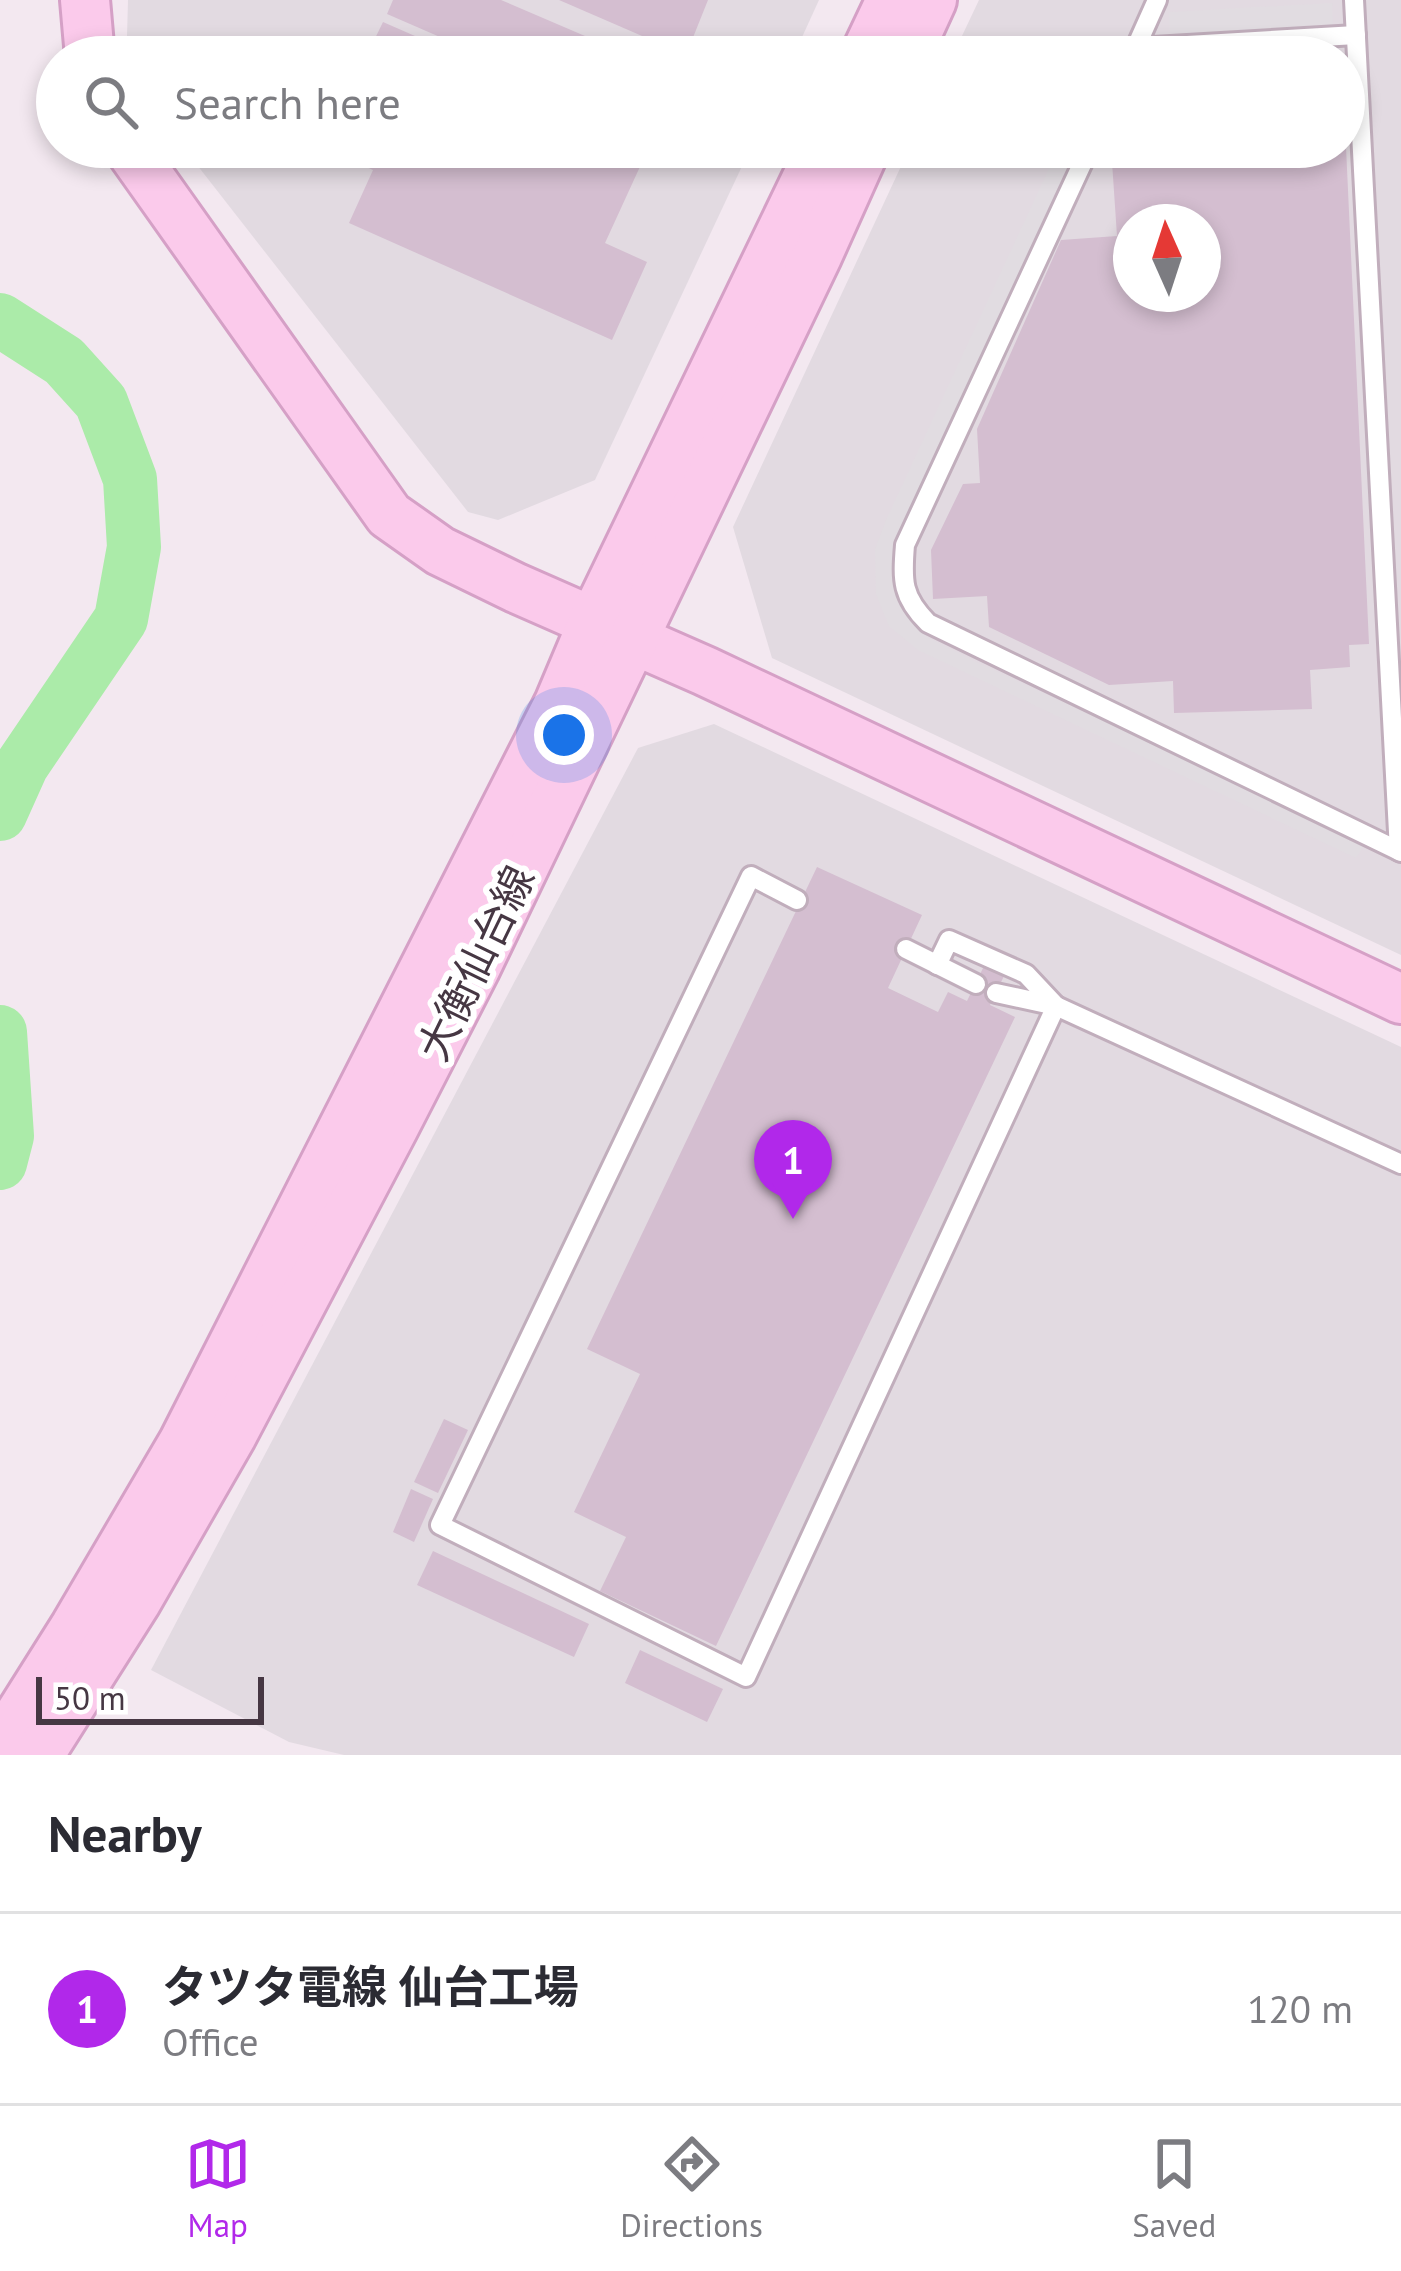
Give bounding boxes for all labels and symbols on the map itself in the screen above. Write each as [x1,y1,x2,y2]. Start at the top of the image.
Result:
north arrow [1113,204,1221,312]
your location [534,705,594,765]
street label: 大衡仙台線 [405,856,546,1069]
pin: 1 [754,1120,832,1219]
scale bar [36,1671,264,1724]

